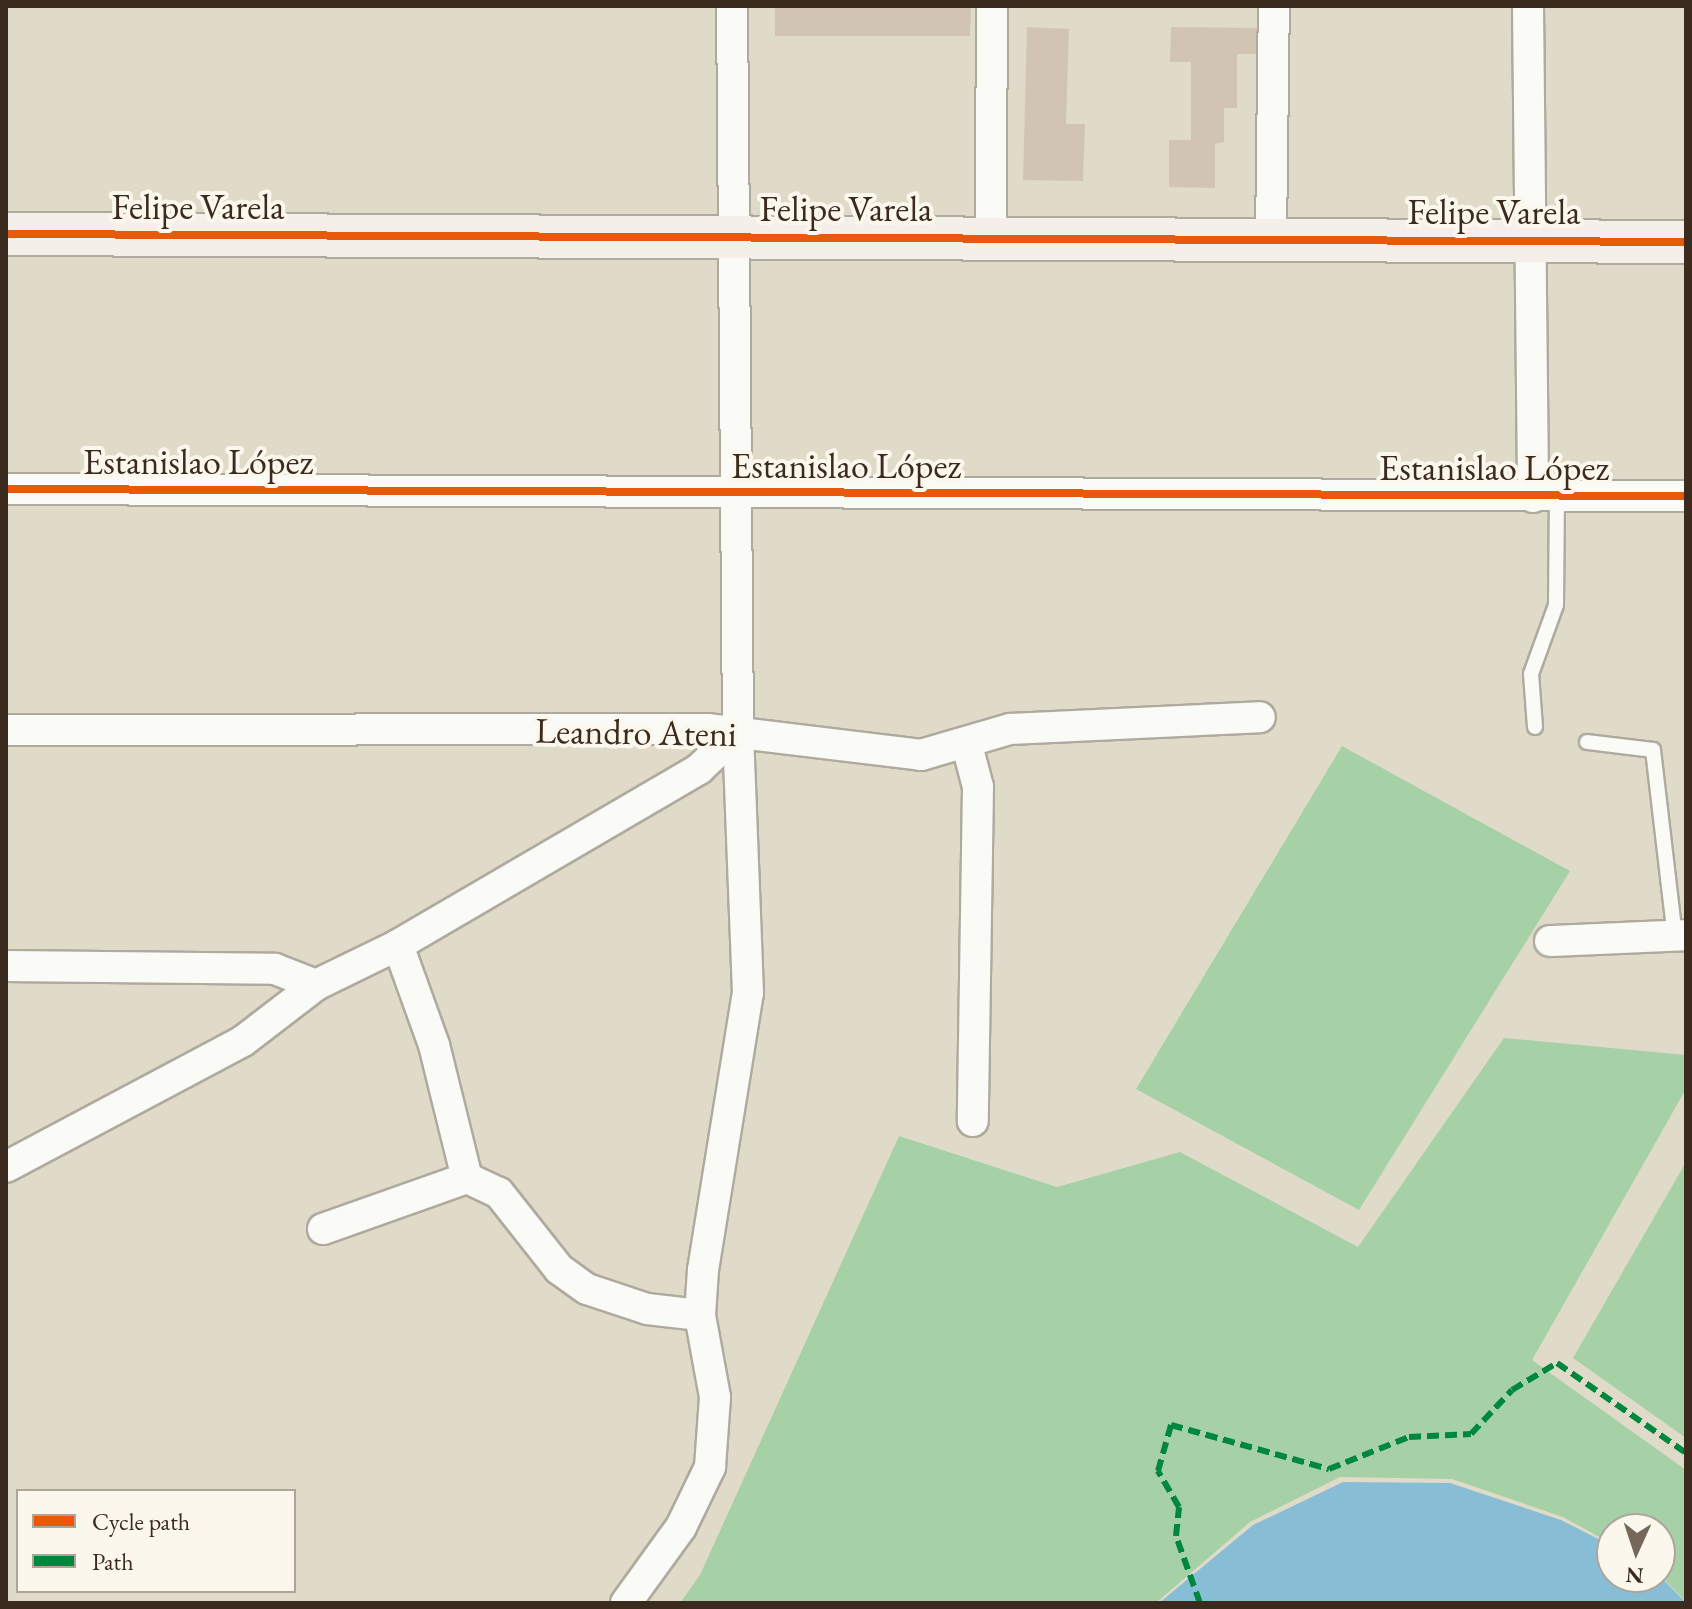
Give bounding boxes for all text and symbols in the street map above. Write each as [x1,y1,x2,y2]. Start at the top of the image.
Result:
street label: Felipe Varela [112,185,284,229]
street label: Felipe Varela [760,187,932,231]
street label: Felipe Varela [1408,190,1580,234]
street label: Estanislao López [83,440,313,484]
street label: Estanislao López [731,444,961,488]
street label: Estanislao López [1379,446,1609,490]
street label: Leandro Ateni [535,709,737,755]
legend [16,1489,296,1593]
text: Cycle path [92,1506,190,1537]
north arrow [1596,1513,1676,1593]
text: Path [92,1546,134,1577]
text: N [1625,1561,1644,1590]

